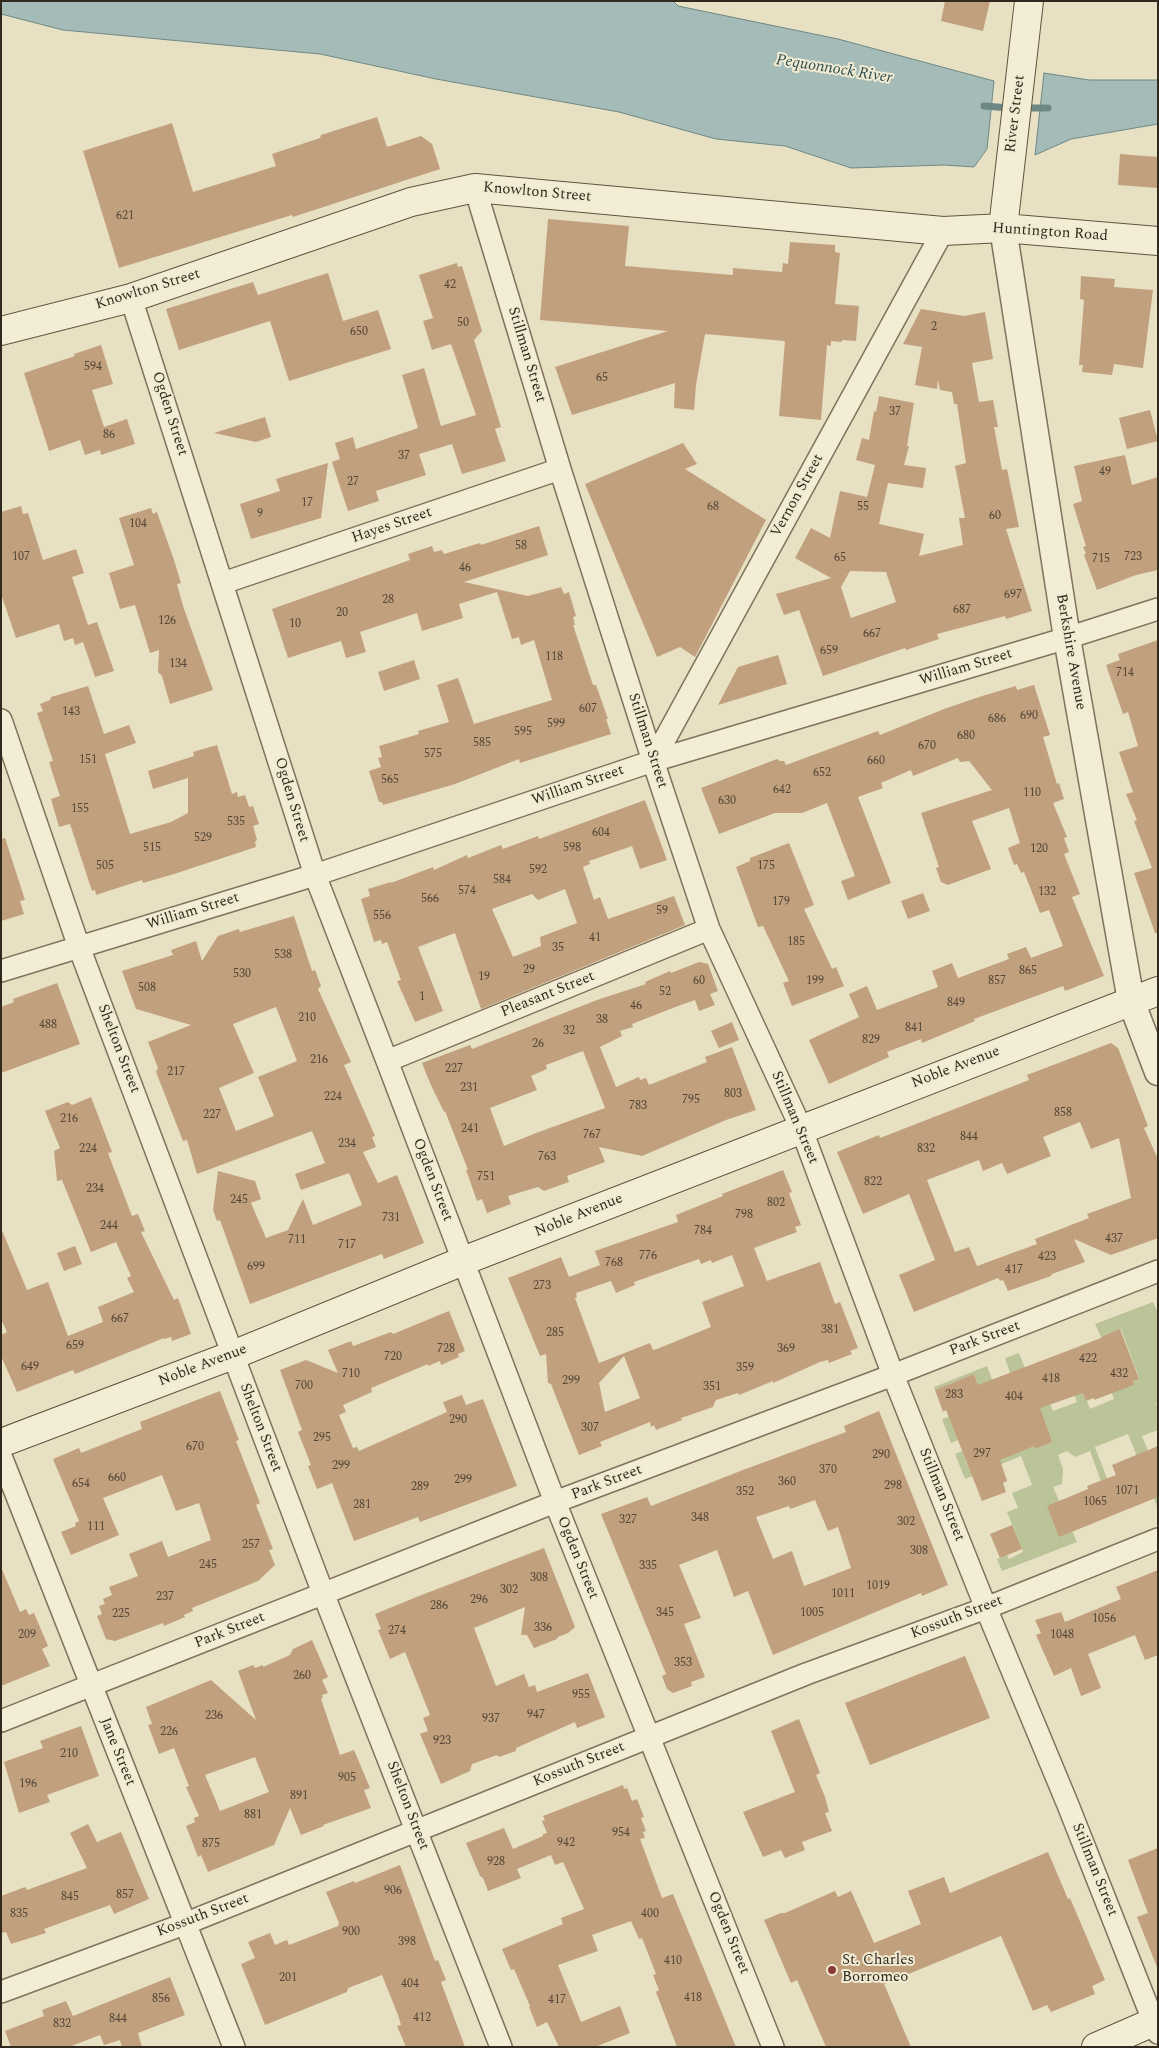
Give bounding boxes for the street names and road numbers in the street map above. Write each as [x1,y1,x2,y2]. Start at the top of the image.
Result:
street label: River Street [1002,74,1030,154]
street label: Knowlton Street [482,179,592,207]
street label: Huntington Road [992,220,1108,246]
street label: Knowlton Street [93,266,203,314]
street label: Stillman Street [503,305,549,405]
street label: Ogden Street [147,370,191,458]
street label: Vernon Street [768,451,828,541]
street label: Hayes Street [350,504,434,548]
street label: Berkshire Avenue [1051,593,1089,711]
street label: William Street [917,645,1015,691]
street label: Stillman Street [623,691,671,791]
street label: Ogden Street [270,755,312,845]
street label: William Street [530,762,626,810]
street label: William Street [144,889,242,935]
street label: Pleasant Street [498,968,598,1022]
street label: Shelton Street [93,1002,143,1096]
street label: Noble Avenue [909,1043,1003,1093]
street label: Stillman Street [766,1069,822,1167]
street label: Ogden Street [408,1136,456,1224]
street label: Noble Avenue [532,1190,626,1242]
street label: Park Street [947,1317,1023,1361]
street label: Noble Avenue [156,1341,250,1391]
street label: Shelton Street [235,1381,285,1475]
street label: Stillman Street [914,1446,968,1544]
street label: Park Street [569,1461,645,1505]
street label: Ogden Street [552,1514,602,1602]
street label: Kossuth Street [909,1592,1005,1644]
street label: Park Street [192,1609,268,1653]
street label: Jane Street [95,1715,139,1789]
street label: Kossuth Street [531,1738,627,1792]
street label: Shelton Street [382,1759,432,1853]
street label: Stillman Street [1067,1821,1121,1919]
street label: Ogden Street [703,1889,753,1977]
street label: Kossuth Street [155,1890,251,1942]

